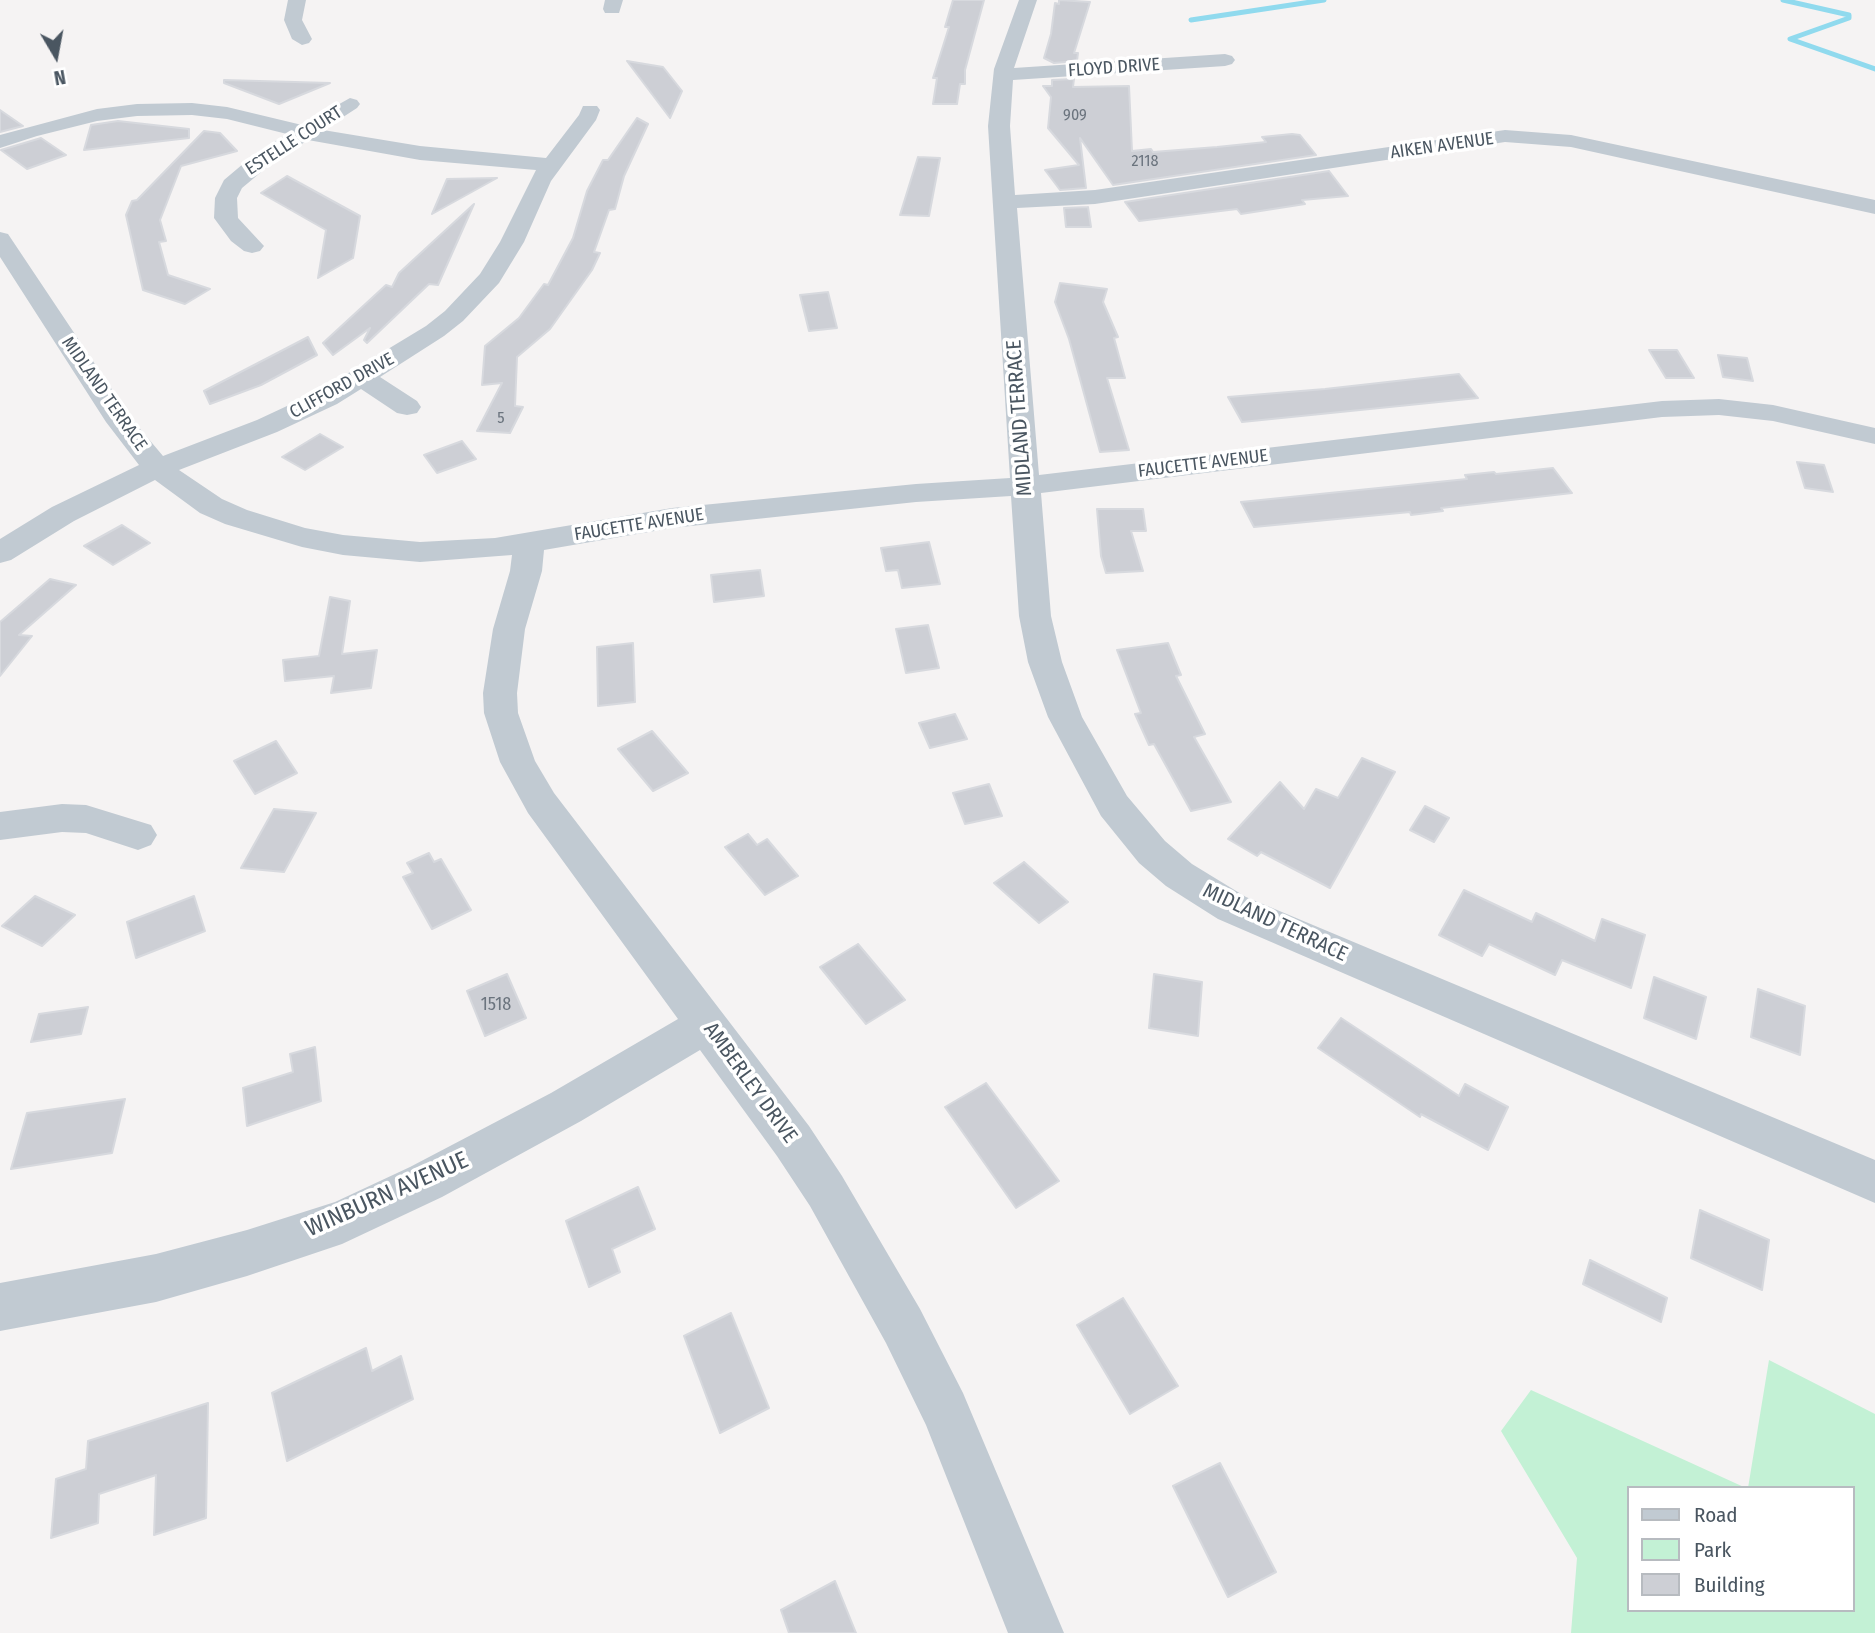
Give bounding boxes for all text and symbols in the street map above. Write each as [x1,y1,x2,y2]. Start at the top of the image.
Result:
north arrow [21,21,91,91]
street label: FLOYD DRIVE [1067,54,1161,82]
text: N [52,65,67,89]
street label: ESTELLE COURT [242,102,346,180]
house number: 909 [1063,106,1087,126]
street label: AIKEN AVENUE [1389,128,1495,164]
house number: 2118 [1132,152,1158,172]
street label: MIDLAND TERRACE [57,333,151,455]
street label: MIDLAND TERRACE [1002,339,1038,497]
street label: CLIFFORD DRIVE [286,349,398,423]
house number: 5 [497,409,505,429]
street label: FAUCETTE AVENUE [1137,445,1269,483]
street label: FAUCETTE AVENUE [573,504,705,546]
street label: MIDLAND TERRACE [1199,878,1351,968]
house number: 1518 [481,994,511,1016]
street label: AMBERLEY DRIVE [698,1018,802,1148]
street label: WINBURN AVENUE [301,1146,473,1244]
legend [1626,1486,1854,1612]
text: Road [1694,1502,1738,1528]
text: Park [1694,1537,1731,1563]
text: Building [1694,1572,1765,1598]

